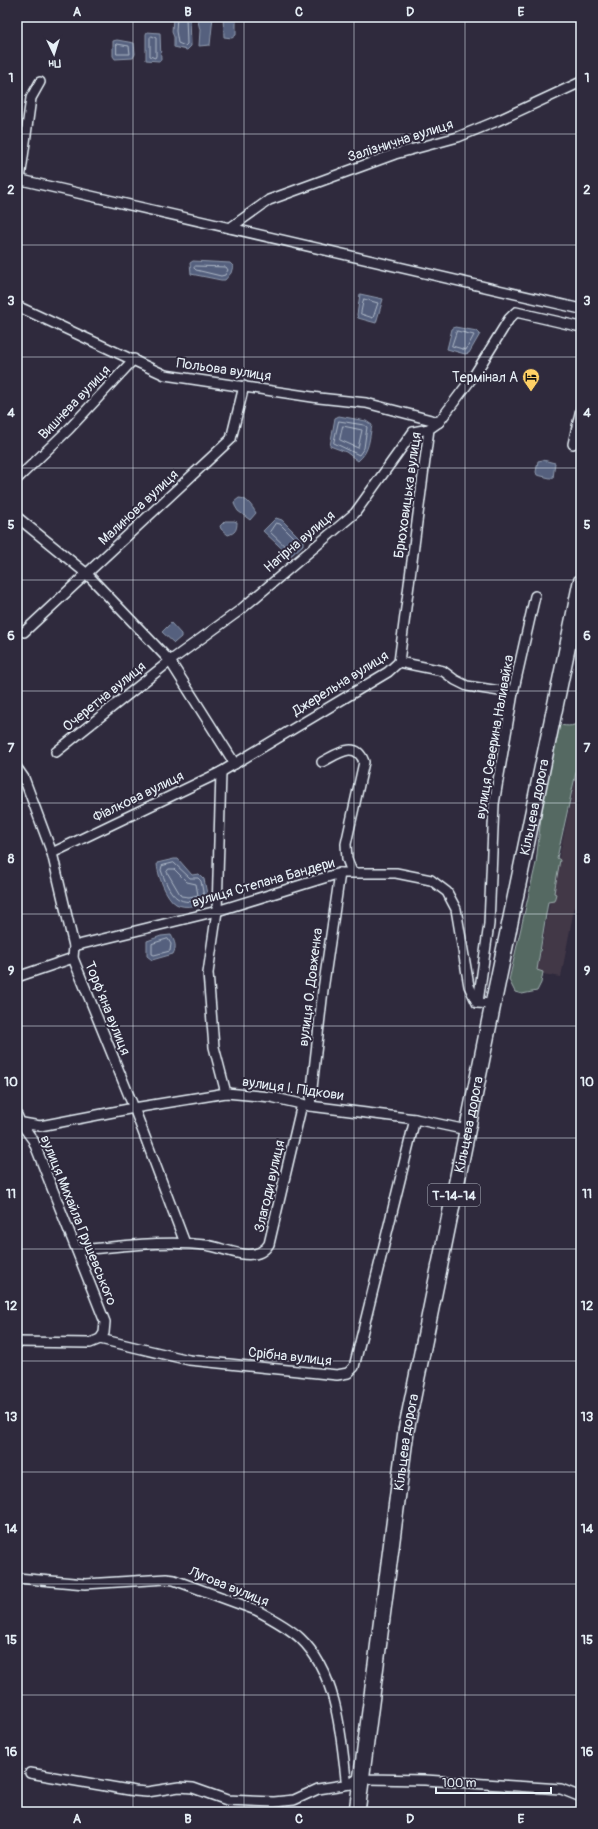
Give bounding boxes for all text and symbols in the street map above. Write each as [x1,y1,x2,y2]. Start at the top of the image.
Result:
text: A [73,4,82,20]
text: B [184,4,192,20]
text: C [295,4,303,20]
text: D [406,4,414,20]
text: E [518,4,525,20]
north arrow [34,34,74,74]
text: Пн [48,57,61,70]
text: 1 [8,70,14,86]
text: 1 [584,70,590,86]
street label: Залізнична вулиця [345,115,455,166]
text: 2 [7,182,15,198]
text: 2 [583,182,591,198]
text: 3 [7,293,15,309]
text: 3 [583,293,591,309]
street label: Польова вулиця [175,354,272,385]
street label: Вишнева вулиця [35,362,114,443]
hotel icon: Термінал А [521,367,541,392]
place label: Термінал А [452,369,518,386]
text: 4 [7,405,15,421]
text: 4 [583,405,591,421]
street label: Брюховицька вулиця [390,431,425,559]
street label: Малинова вулиця [95,466,182,549]
street label: Нагірна вулиця [260,507,338,576]
text: 5 [7,517,15,533]
text: 5 [583,517,591,533]
text: 6 [7,628,15,644]
text: 6 [583,628,591,644]
street label: Джерельна вулиця [288,647,391,720]
street label: вулиця Северина Наливайка [472,654,517,820]
street label: Очеретна вулиця [59,658,149,735]
text: 7 [8,740,15,756]
text: 7 [584,740,591,756]
street label: Кільцева дорога [516,758,553,857]
street label: Фіалкова вулиця [90,767,186,826]
text: 8 [8,851,15,867]
text: 8 [584,851,591,867]
street label: вулиця Степана Бандери [190,854,336,911]
street label: вулиця О. Довженка [295,927,326,1047]
street label: Торф'яна вулиця [81,959,134,1057]
text: 9 [8,963,15,979]
text: 9 [584,963,591,979]
street label: вулиця І. Підкови [241,1073,345,1104]
text: 10 [4,1074,18,1090]
text: 10 [580,1074,594,1090]
street label: Кільцева дорога [451,1075,487,1174]
street label: вулиця Михайла Грушевського [37,1133,121,1308]
street label: Злагоди вулиця [251,1138,288,1234]
road number: Т-14-14 [428,1184,480,1206]
text: 11 [6,1186,16,1202]
text: 11 [582,1186,592,1202]
text: 12 [5,1298,17,1314]
text: 12 [581,1298,593,1314]
street label: Срібна вулиця [247,1344,333,1369]
street label: Кільцева дорога [390,1392,422,1492]
text: 13 [5,1409,17,1425]
text: 13 [581,1409,593,1425]
text: 14 [5,1521,18,1537]
text: 14 [581,1521,594,1537]
street label: Лугова вулиця [185,1562,271,1610]
text: 15 [5,1632,17,1648]
text: 15 [581,1632,593,1648]
text: 16 [5,1744,18,1760]
text: 16 [581,1744,594,1760]
scale bar [436,1769,551,1795]
text: 100 m [442,1776,477,1791]
text: A [73,1811,82,1827]
text: B [184,1811,192,1827]
text: C [295,1811,303,1827]
text: D [406,1811,414,1827]
text: E [518,1811,525,1827]

